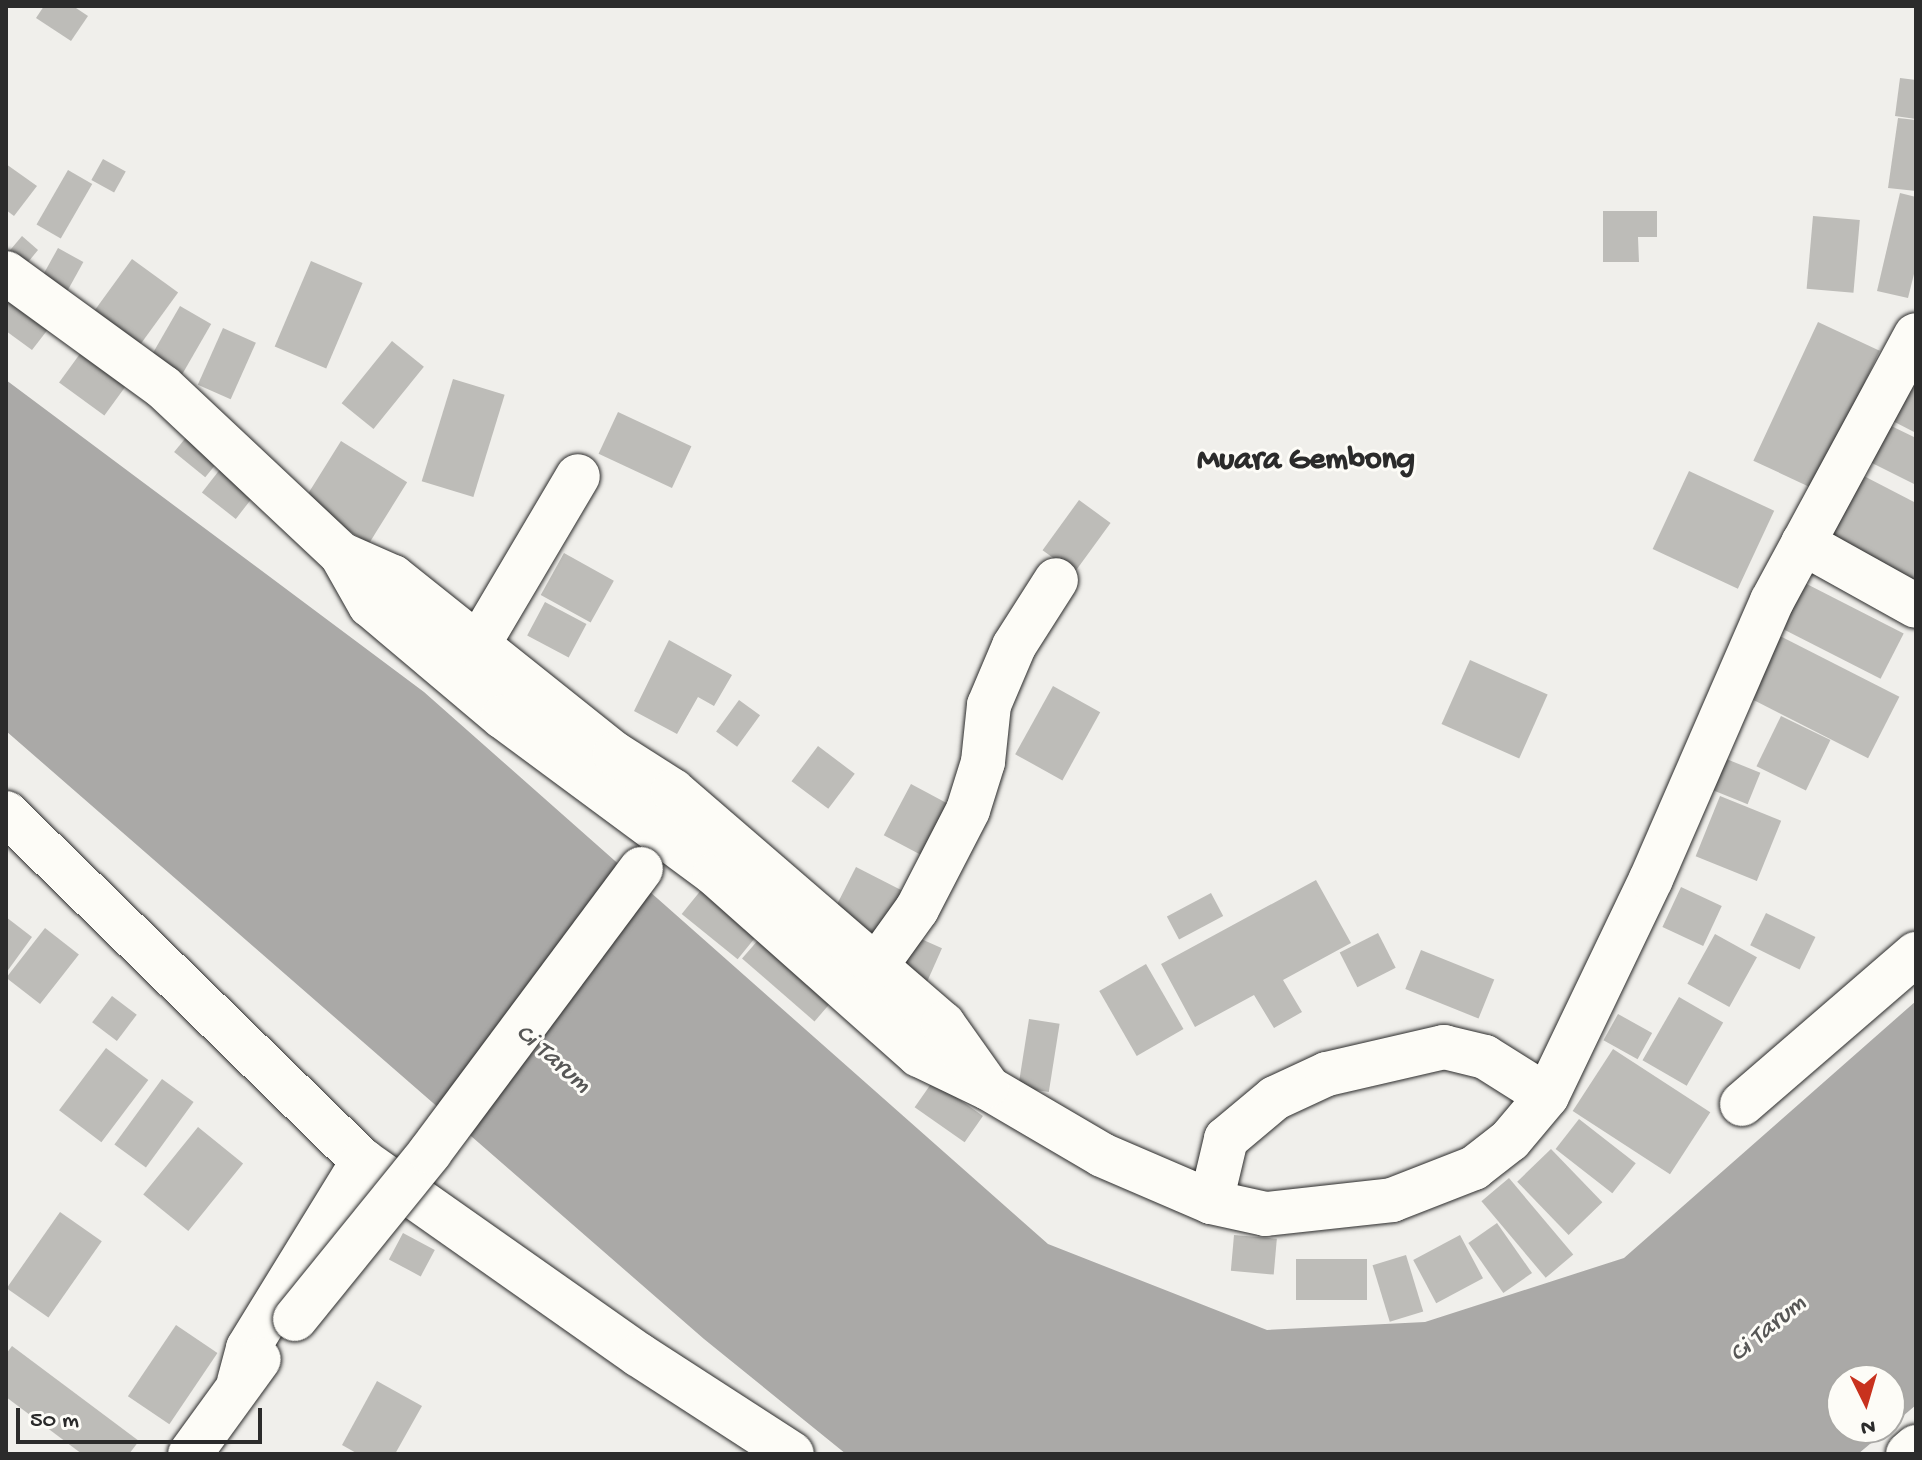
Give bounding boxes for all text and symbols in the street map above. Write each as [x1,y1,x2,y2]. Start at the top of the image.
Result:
district label: Muara Gembong [1197,442,1415,480]
water label: Ci Tarum [508,1019,596,1101]
water label: Ci Tarum [1724,1289,1814,1371]
north arrow [1826,1364,1906,1444]
scale bar [20,1392,266,1442]
text: 50 m [30,1407,79,1436]
text: N [1860,1412,1876,1439]

